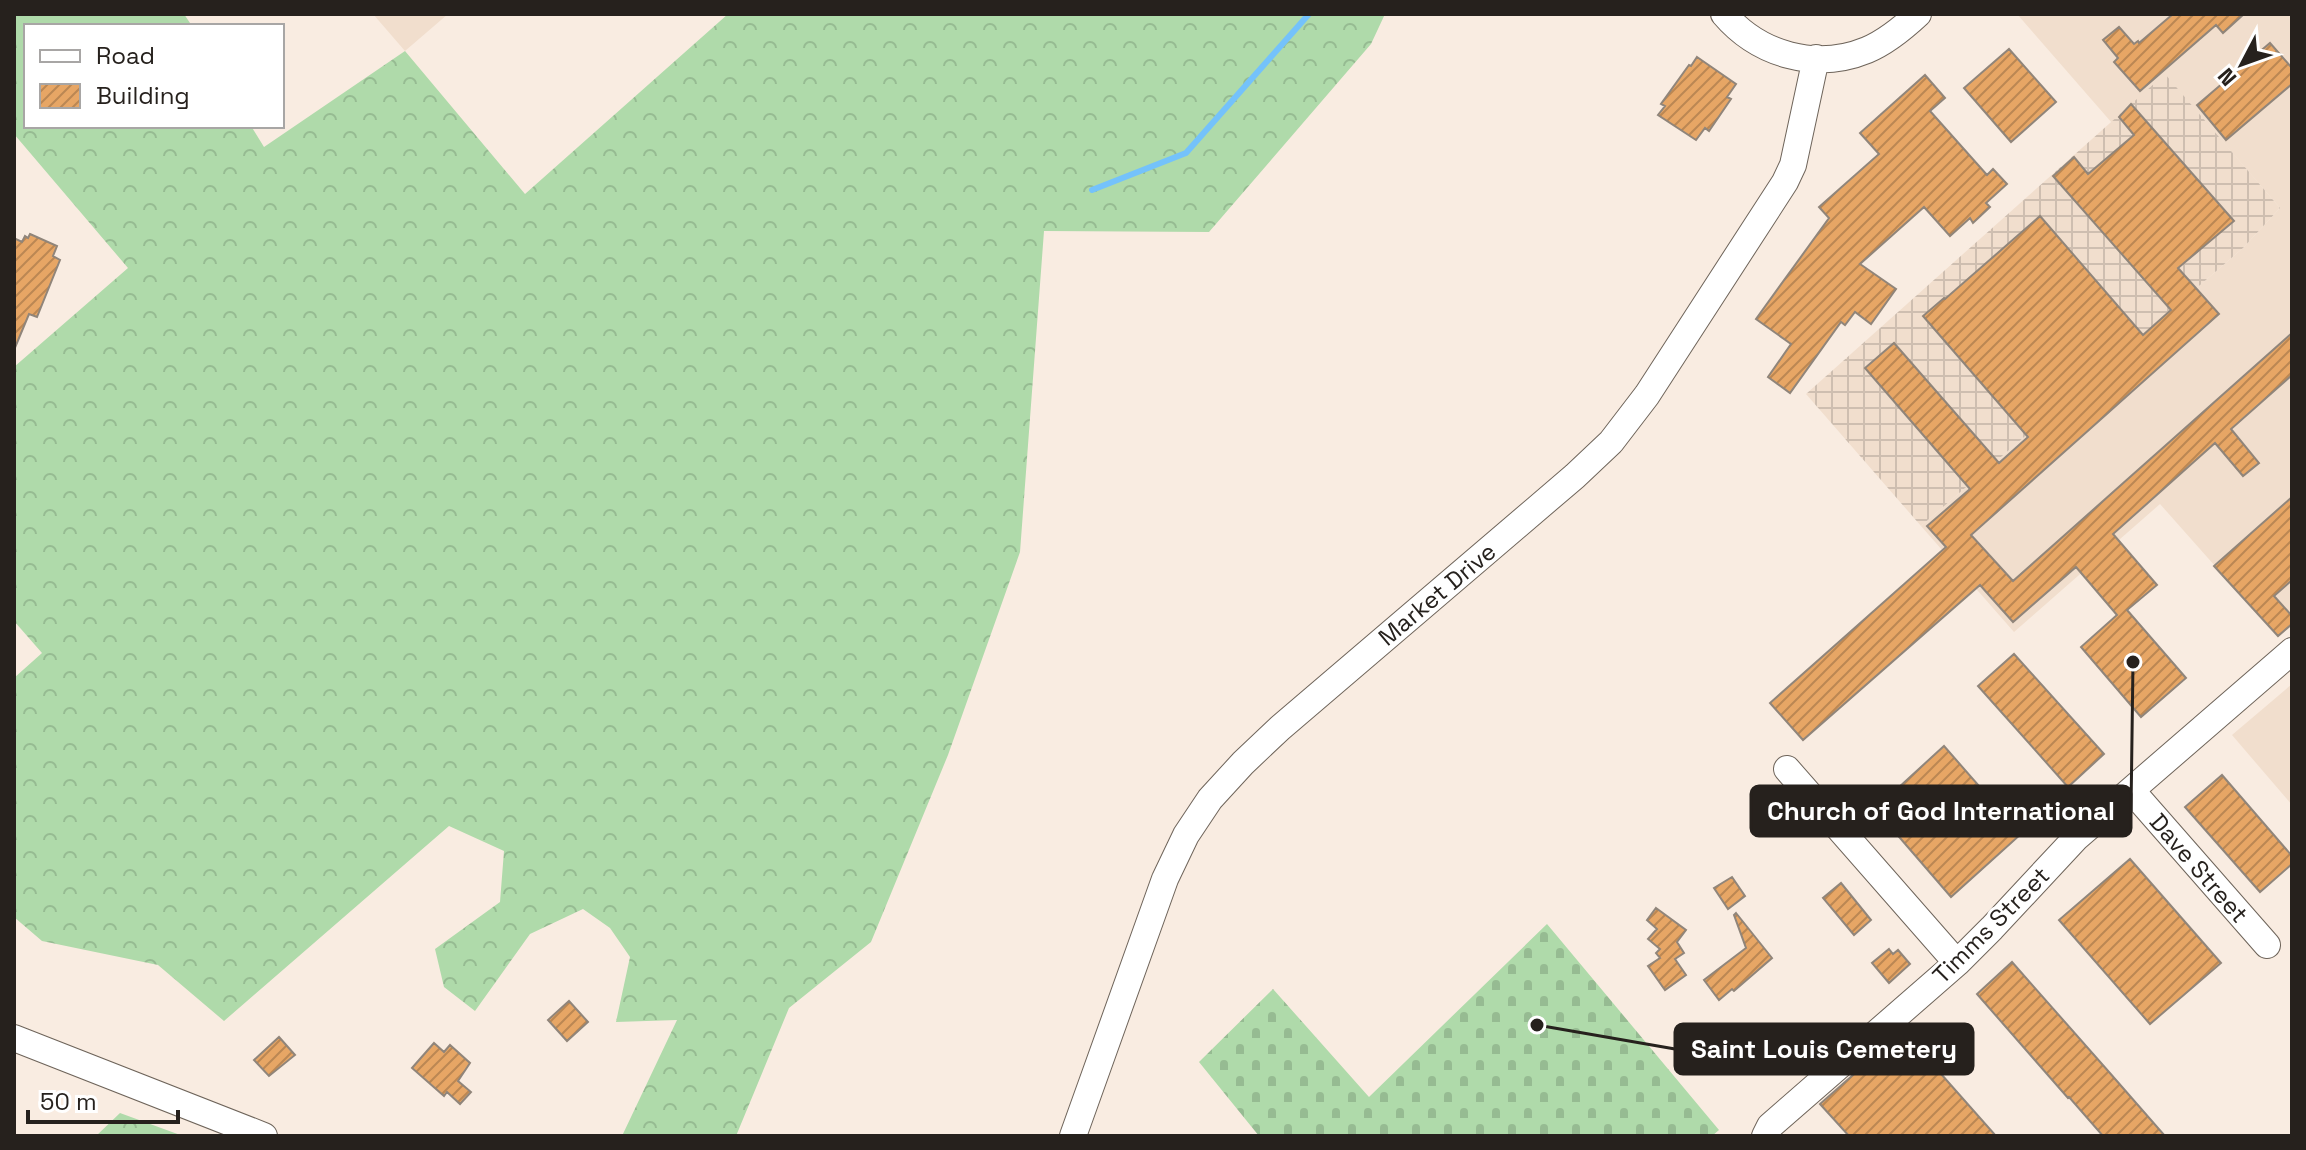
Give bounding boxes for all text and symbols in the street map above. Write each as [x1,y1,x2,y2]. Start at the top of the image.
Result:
legend [24,24,284,128]
north arrow [2202,24,2282,104]
text: Road [96,40,155,71]
text: N [2212,62,2242,92]
text: Building [96,80,190,111]
street label: Market Drive [1372,536,1502,652]
callout: Church of God International [1751,786,2131,836]
text: Church of God International [1767,794,2115,828]
street label: Dave Street [2143,807,2255,929]
street label: Timms Street [1926,860,2056,990]
callout: Saint Louis Cemetery [1675,1024,1973,1074]
text: Saint Louis Cemetery [1691,1032,1957,1066]
scale bar [28,1074,178,1124]
text: 50 m [40,1086,97,1117]

